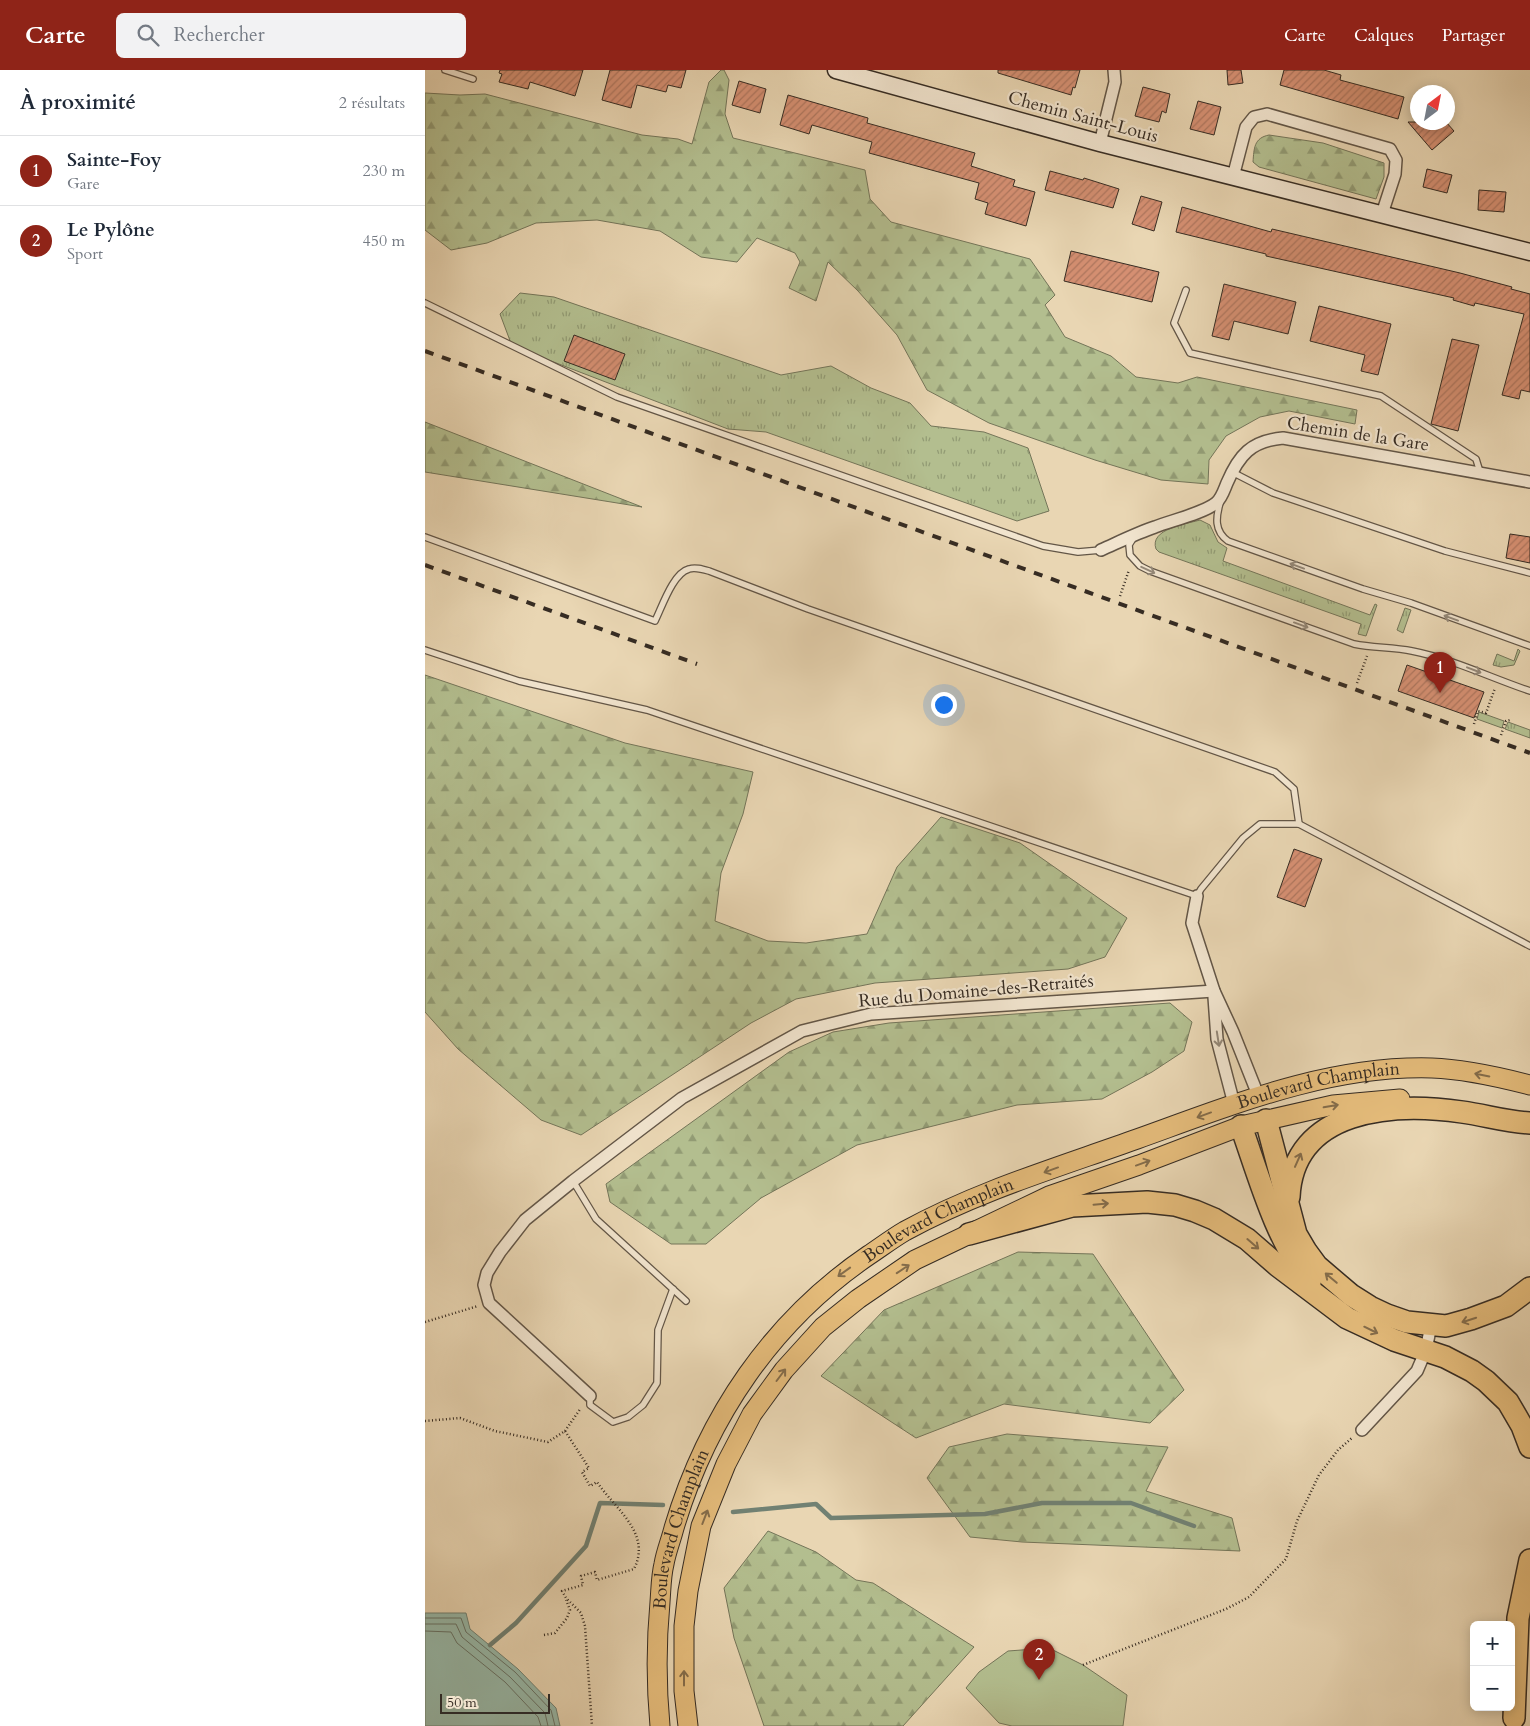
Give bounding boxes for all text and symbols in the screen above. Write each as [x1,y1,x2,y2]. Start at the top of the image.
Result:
search box [116,13,466,58]
text: Carte [25,19,86,52]
icon: search [134,21,162,49]
text: Rechercher [174,22,265,48]
text: Carte [1284,23,1326,48]
text: Calques [1354,23,1414,48]
text: Partager [1442,23,1505,48]
street label: Chemin Saint-Louis [1005,85,1161,149]
north arrow [1410,85,1455,130]
text: À proximité [20,88,136,117]
text: 2 résultats [339,92,405,114]
text: Sainte-Foy [67,147,162,173]
text: 1 [32,160,40,182]
text: 230 m [363,160,405,182]
text: Gare [67,173,100,195]
text: Le Pylône [67,217,155,243]
text: 2 [32,230,40,252]
text: 450 m [363,230,405,252]
text: Sport [67,243,103,265]
street label: Chemin de la Gare [1285,410,1431,458]
one-way arrow [1290,561,1306,570]
one-way arrow [1140,565,1155,575]
one-way arrow [1444,613,1459,622]
one-way arrow [1293,621,1308,630]
pin: 1 [1424,652,1456,693]
one-way arrow [1466,666,1481,676]
your location [931,692,957,718]
street label: Rue du Domaine-des-Retraités [857,968,1095,1014]
one-way arrow [1213,1031,1223,1047]
street label: Boulevard Champlain [1234,1056,1401,1115]
one-way arrow [1475,1070,1491,1079]
one-way arrow [1322,1101,1338,1111]
one-way arrow [1197,1111,1212,1120]
one-way arrow [1294,1153,1303,1168]
one-way arrow [1135,1158,1150,1168]
one-way arrow [1044,1166,1060,1175]
street label: Boulevard Champlain [858,1171,1018,1268]
one-way arrow [1093,1199,1109,1209]
one-way arrow [1247,1239,1260,1250]
one-way arrow [895,1263,909,1273]
one-way arrow [838,1267,851,1278]
one-way arrow [1325,1272,1338,1283]
one-way arrow [1462,1315,1478,1325]
one-way arrow [1363,1325,1378,1335]
one-way arrow [776,1368,786,1382]
street label: Boulevard Champlain [647,1444,715,1611]
one-way arrow [701,1510,710,1525]
map controls [1470,1621,1515,1711]
button: + [1470,1621,1515,1666]
pin: 2 [1023,1639,1055,1680]
button: − [1470,1666,1515,1711]
one-way arrow [679,1670,689,1686]
scale bar [440,1691,550,1714]
text: 50 m [447,1693,477,1712]

